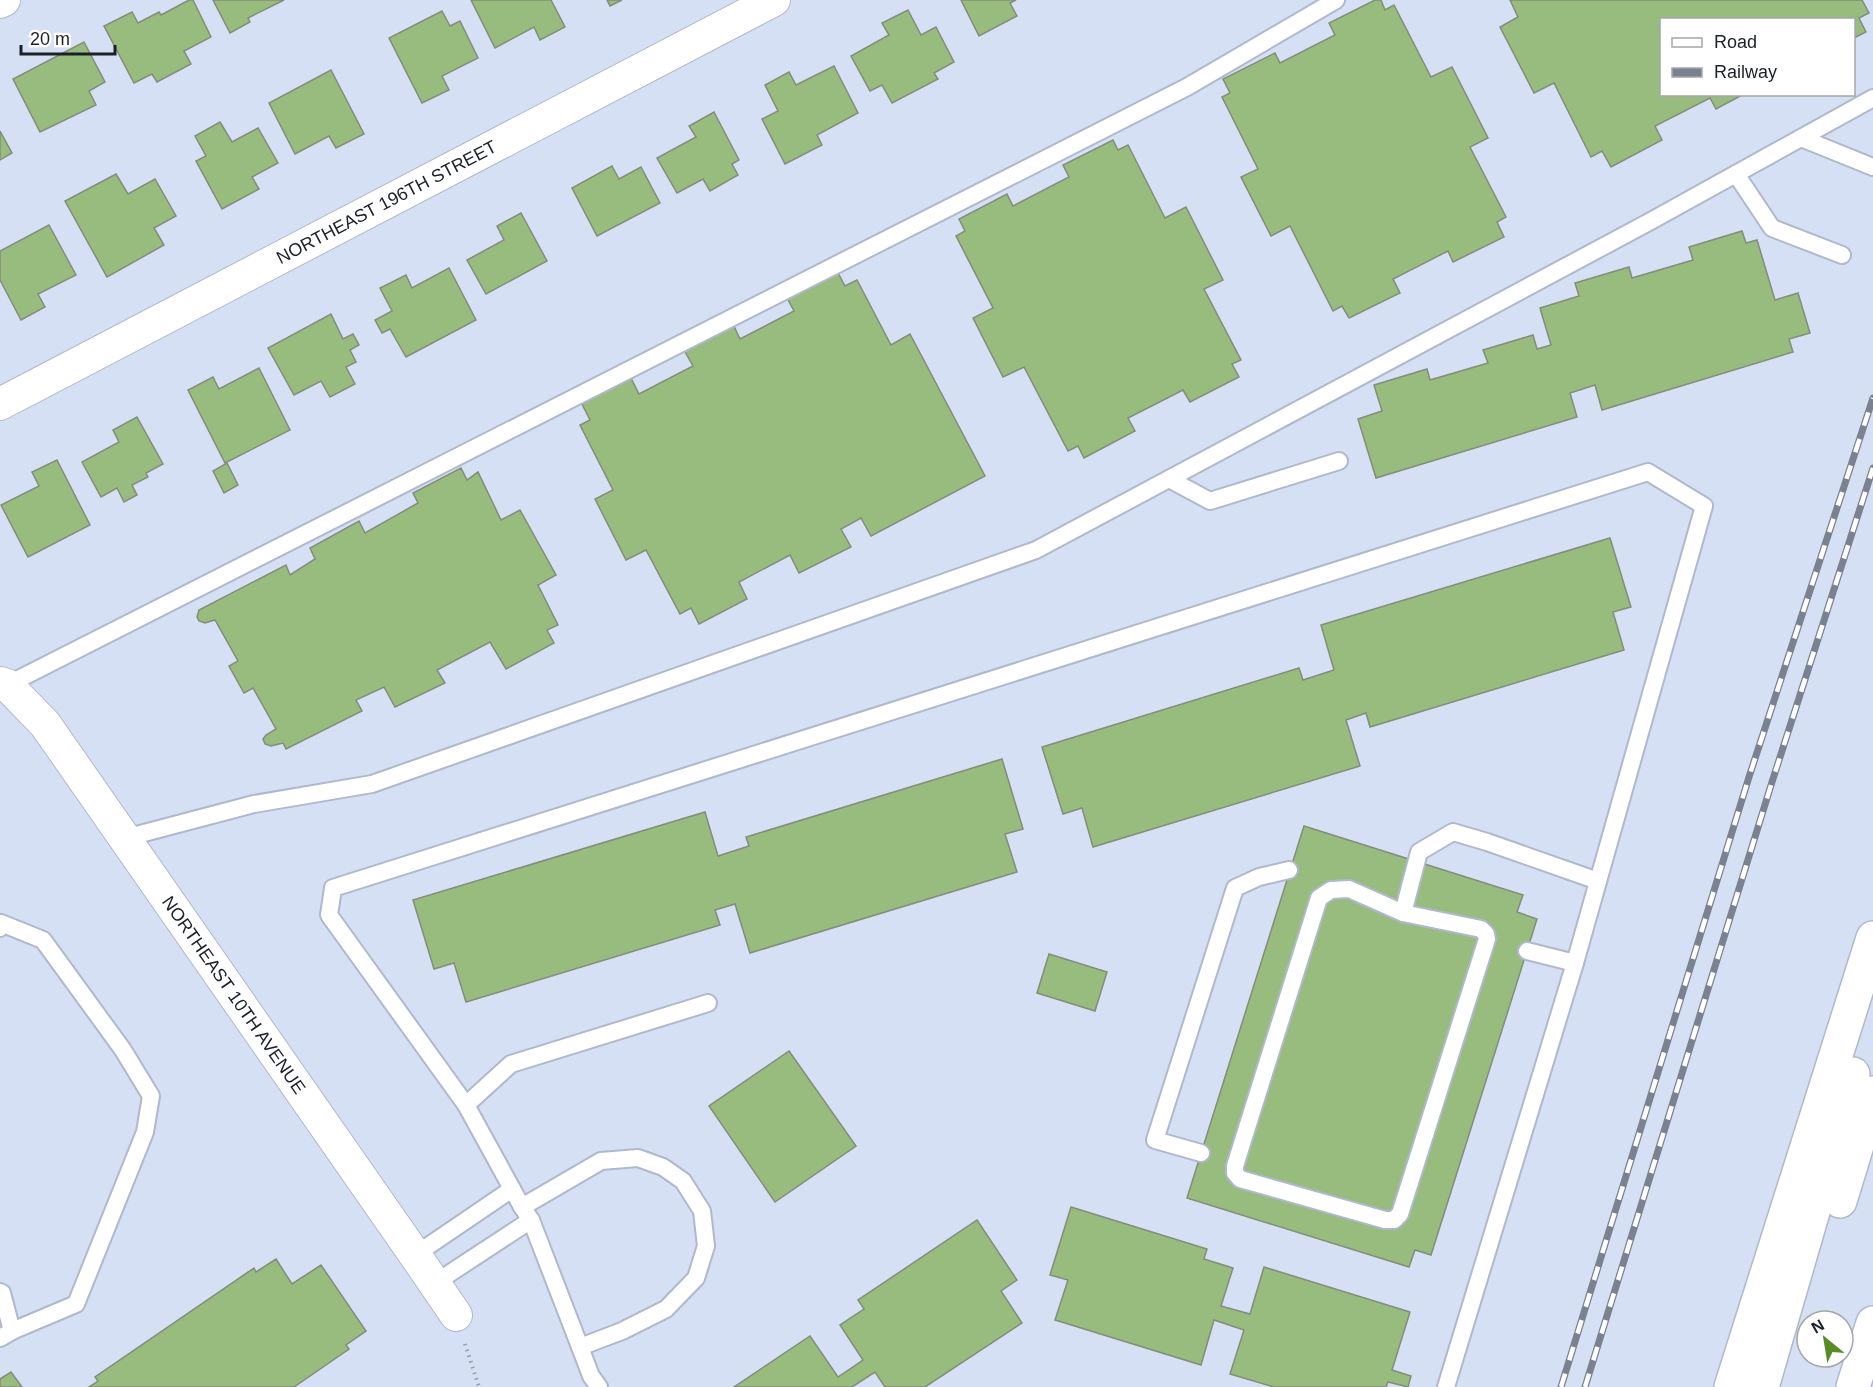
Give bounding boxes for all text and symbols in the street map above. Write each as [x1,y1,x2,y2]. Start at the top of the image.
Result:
scale bar [21,18,116,56]
legend [1660,18,1855,96]
text: 20 m [30,29,70,49]
text: Road [1714,32,1757,52]
text: Railway [1714,62,1777,82]
street label: NORTHEAST 196TH STREET [273,137,500,268]
street label: NORTHEAST 10TH AVENUE [158,892,310,1098]
north arrow [1795,1309,1855,1369]
text: N [1808,1316,1827,1337]

